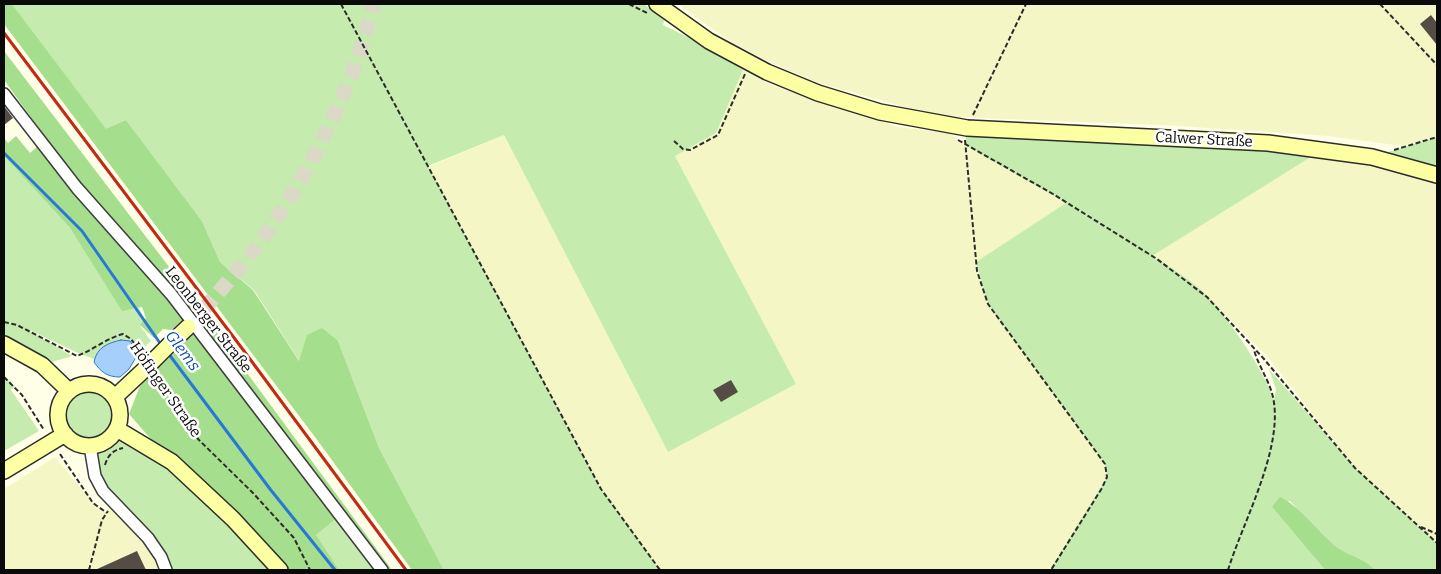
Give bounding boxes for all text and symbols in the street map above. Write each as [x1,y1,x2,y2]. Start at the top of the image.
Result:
street label: Calwer Straße [1155,128,1253,152]
street label: Leonberger Straße [161,263,255,377]
water label: Glems [161,327,203,375]
street label: Höfinger Straße [125,339,205,441]

